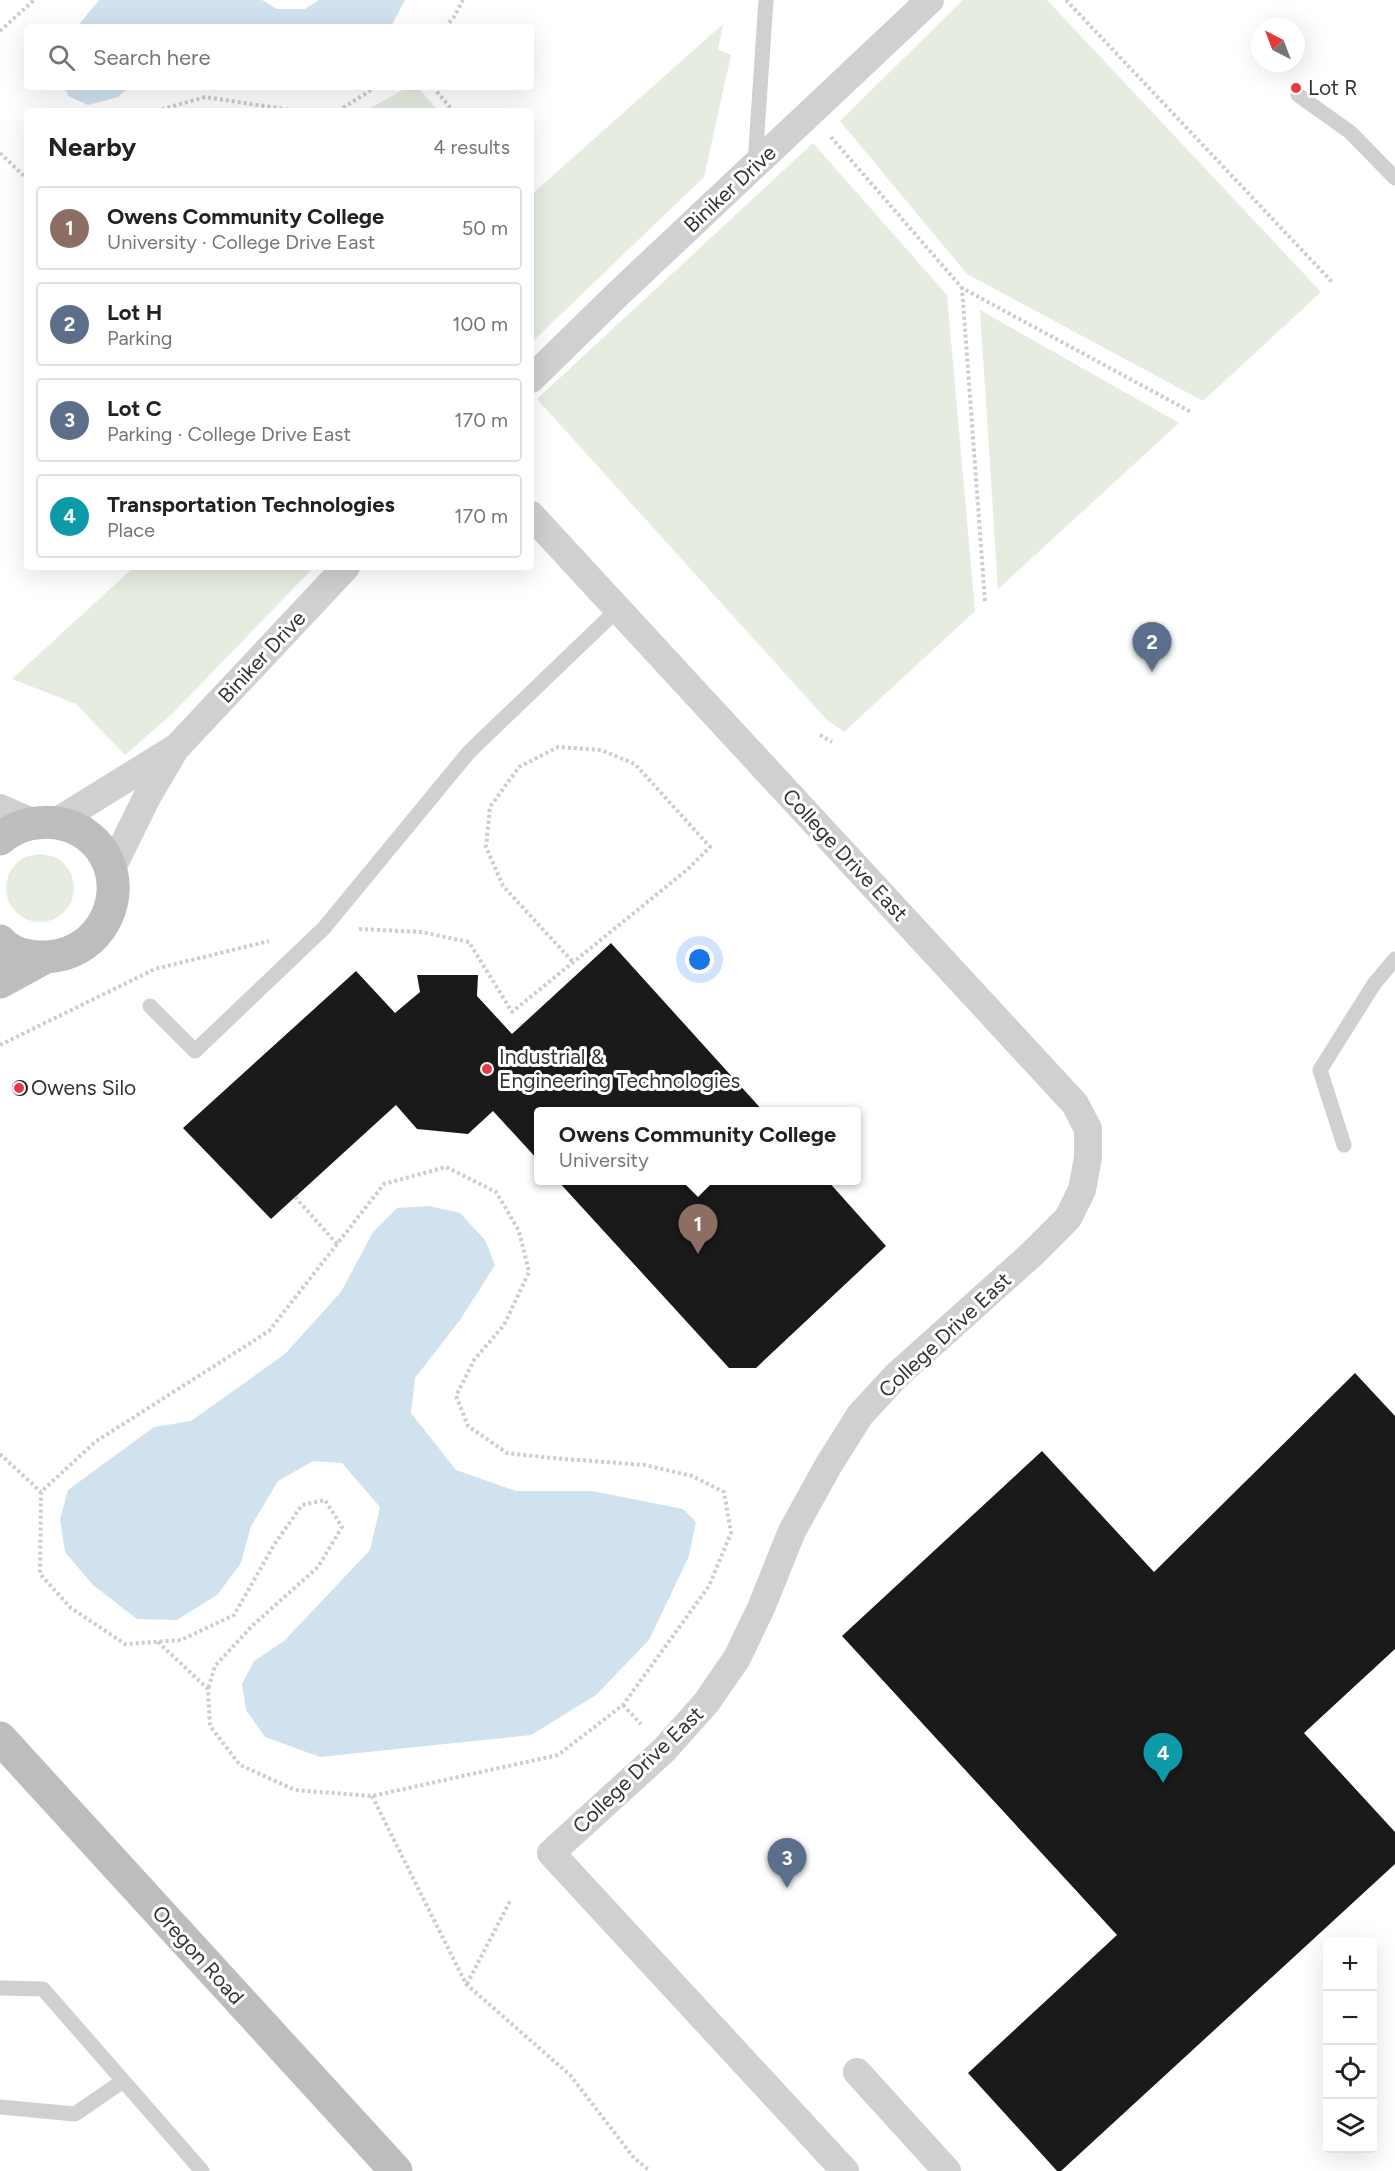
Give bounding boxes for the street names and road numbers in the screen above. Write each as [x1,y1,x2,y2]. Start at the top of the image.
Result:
street label: Biniker Drive [679,140,781,238]
street label: Biniker Drive [213,606,311,708]
street label: College Drive East [778,783,913,926]
street label: College Drive East [873,1267,1016,1402]
street label: College Drive East [567,1701,708,1838]
street label: Oregon Road [147,1900,249,2009]

